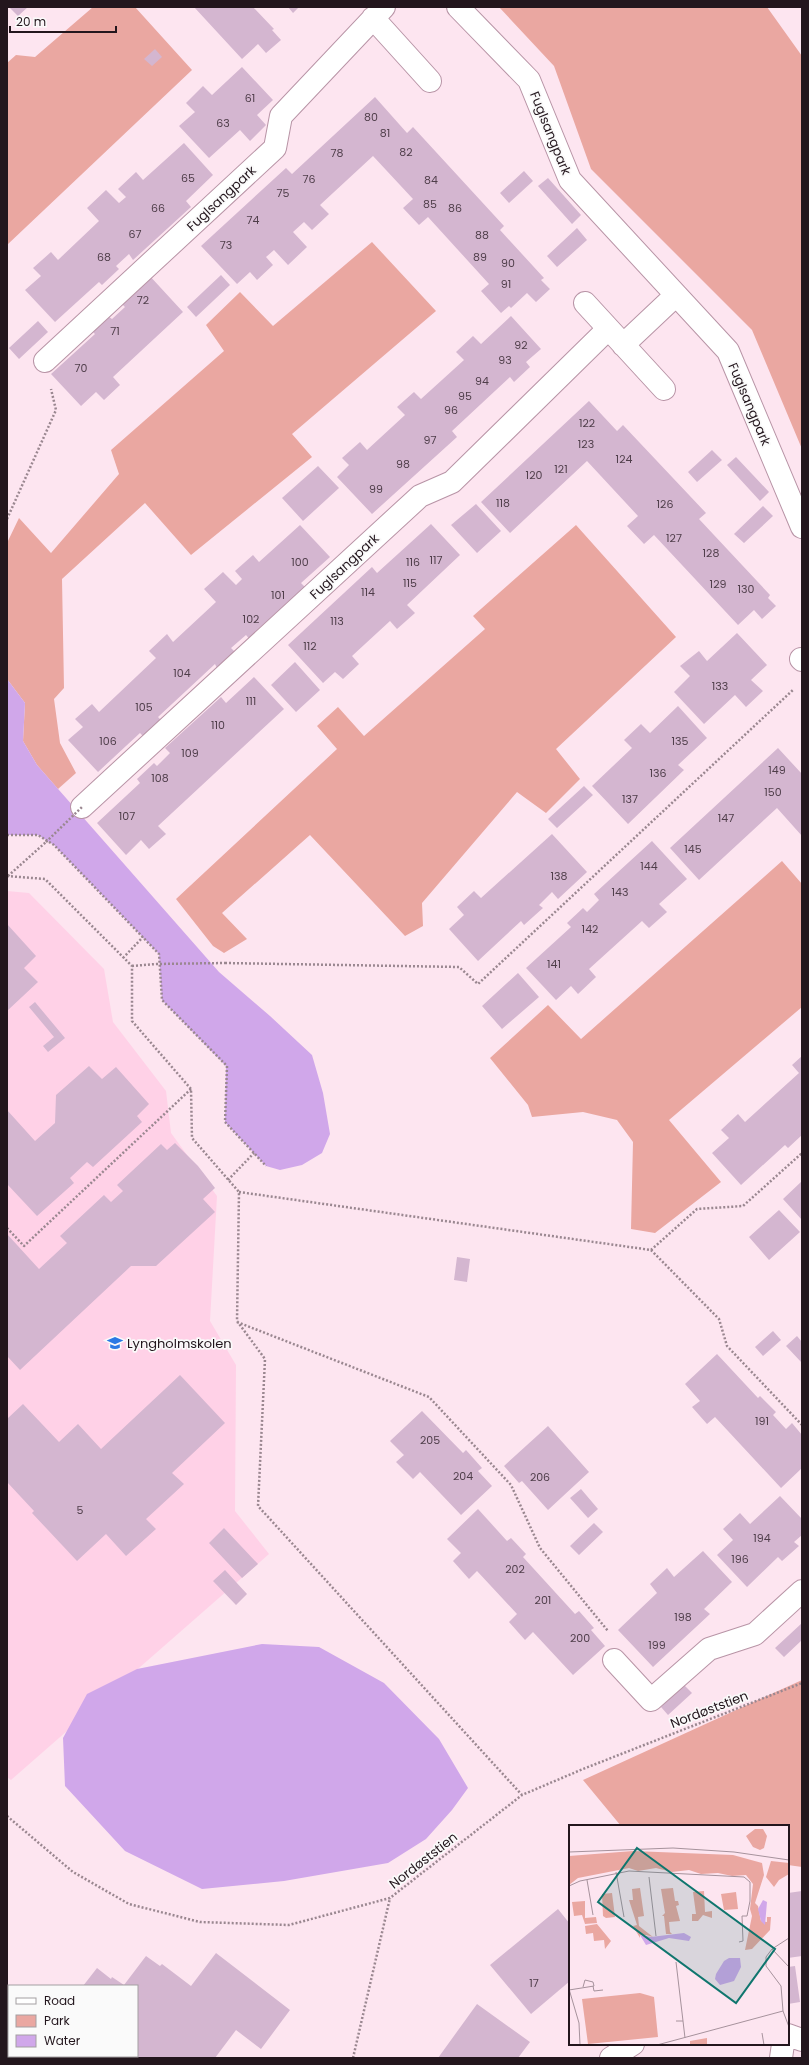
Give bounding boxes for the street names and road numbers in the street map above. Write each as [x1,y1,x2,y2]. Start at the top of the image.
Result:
street label: Fuglsangpark [525,89,576,178]
street label: Fuglsangpark [182,161,260,236]
street label: Fuglsangpark [723,360,776,449]
street label: Fuglsangpark [305,529,383,604]
street label: Nordøststien [667,1686,751,1733]
street label: Nordøststien [385,1828,461,1893]

